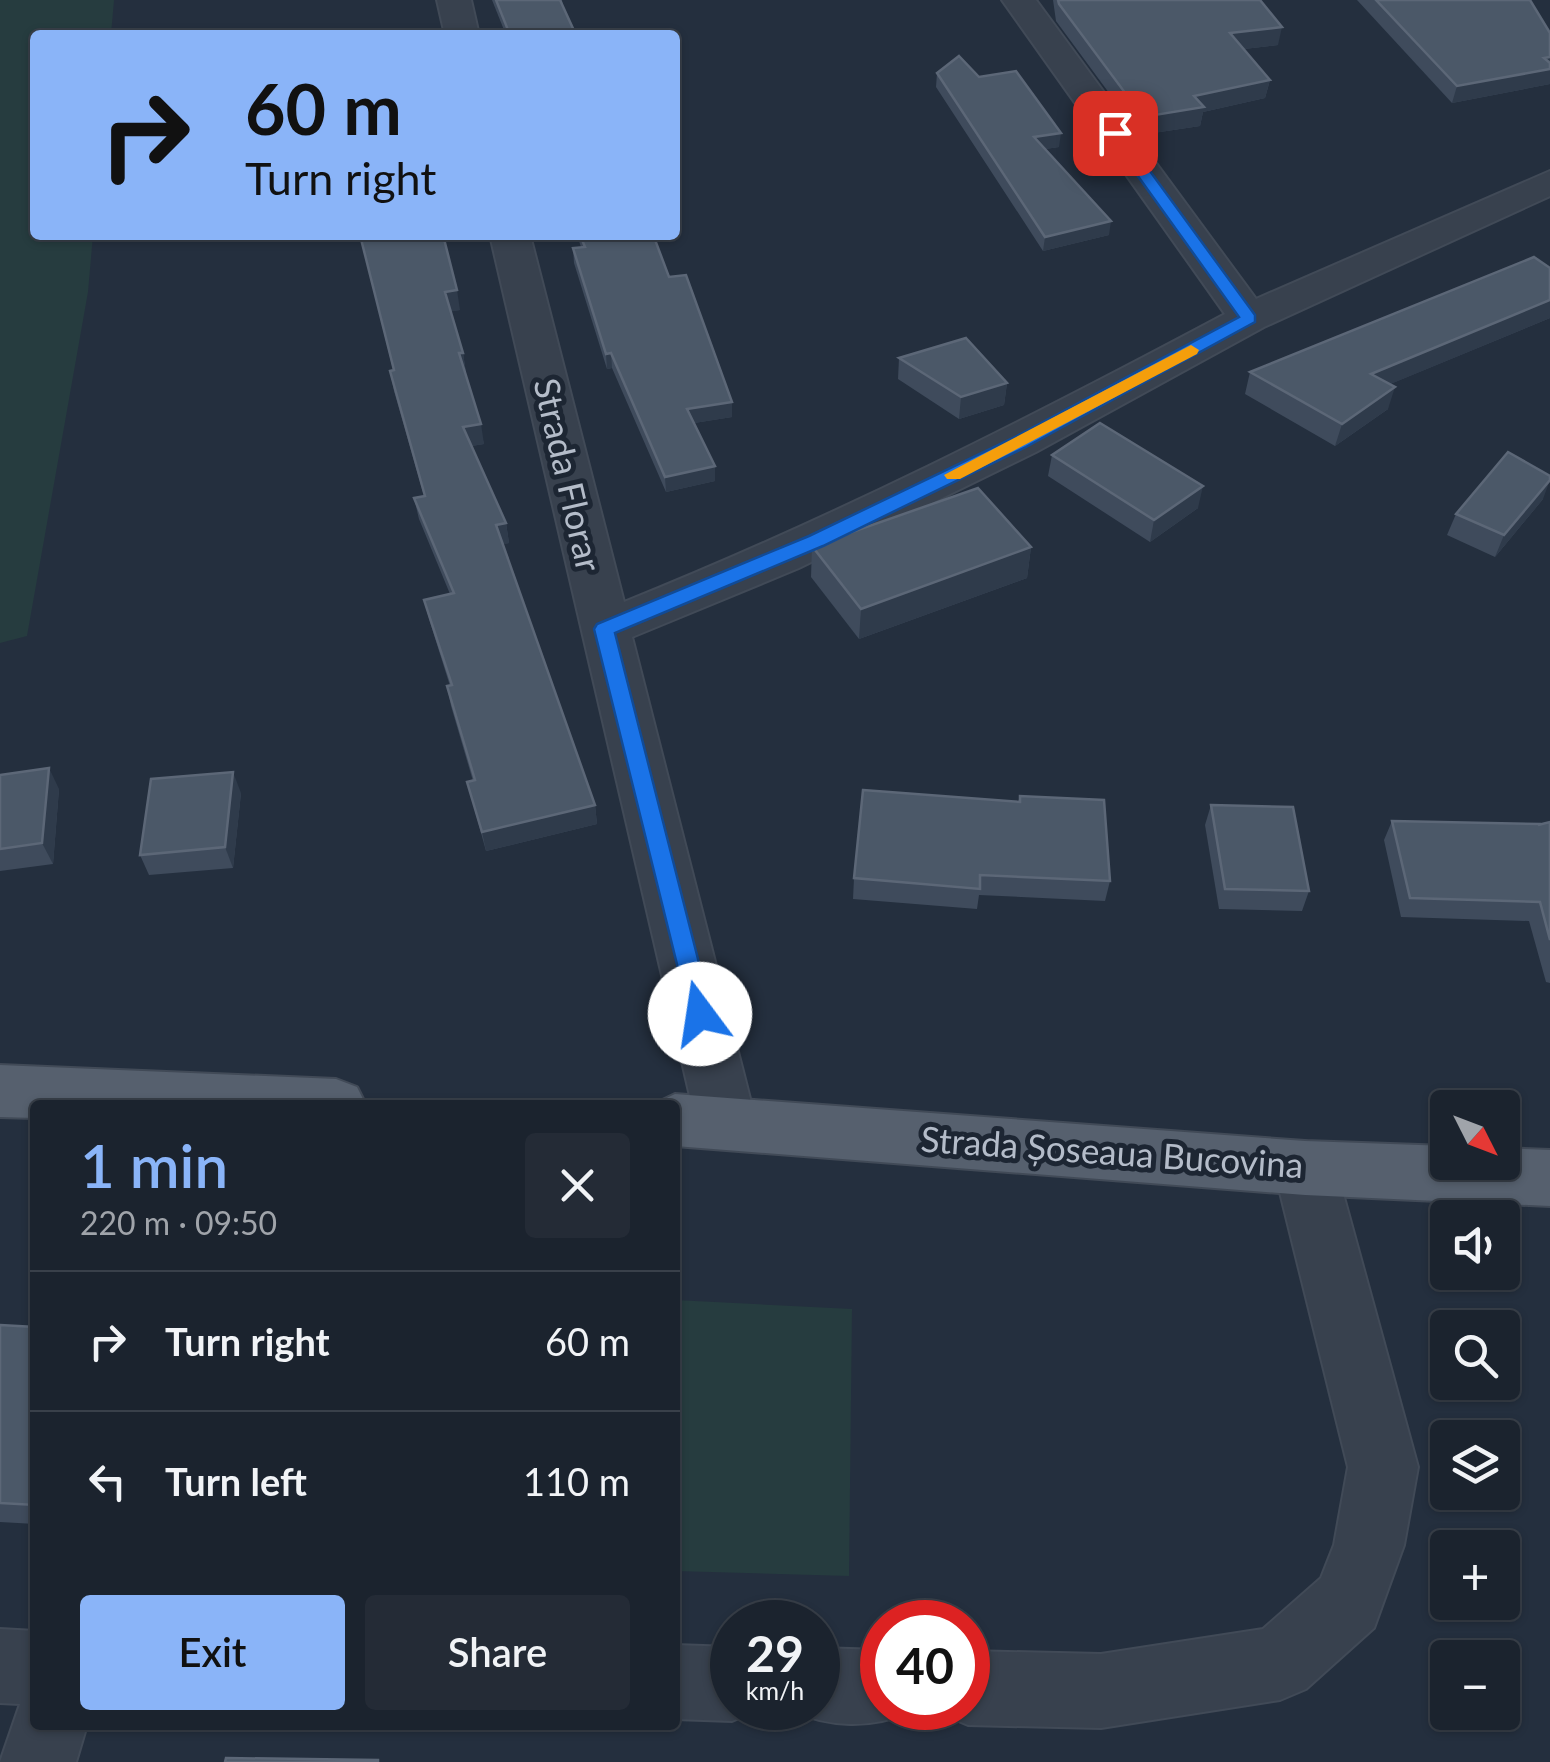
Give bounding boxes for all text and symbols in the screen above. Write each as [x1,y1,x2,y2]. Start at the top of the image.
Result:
text: 60 m [245,66,402,150]
icon: right [80,70,210,200]
pin [1073,91,1158,176]
icon: arrive [1088,106,1143,161]
text: Turn right [245,151,436,205]
street label: Strada Florar [526,374,612,575]
position arrow [648,962,752,1066]
north arrow [1430,1090,1520,1180]
map controls [1430,1090,1520,1730]
street label: Strada Șoseaua Bucovina [920,1117,1305,1185]
text: 1 min [80,1129,228,1201]
button: close [525,1133,630,1238]
button: sound [1430,1200,1520,1290]
text: 220 m · 09:50 [80,1203,277,1242]
button: search [1430,1310,1520,1400]
icon: right [80,1314,135,1369]
text: Turn right [165,1318,330,1364]
text: 60 m [545,1318,630,1364]
button: layers [1430,1420,1520,1510]
icon: left [80,1454,135,1509]
text: Turn left [165,1458,307,1504]
text: 110 m [523,1458,630,1504]
button: + [1430,1530,1520,1620]
button: Exit [80,1595,345,1710]
button: Share [365,1595,630,1710]
speed limit sign: 40 [860,1600,990,1730]
text: 29 [746,1623,804,1683]
button: − [1430,1640,1520,1730]
text: km/h [746,1675,804,1705]

